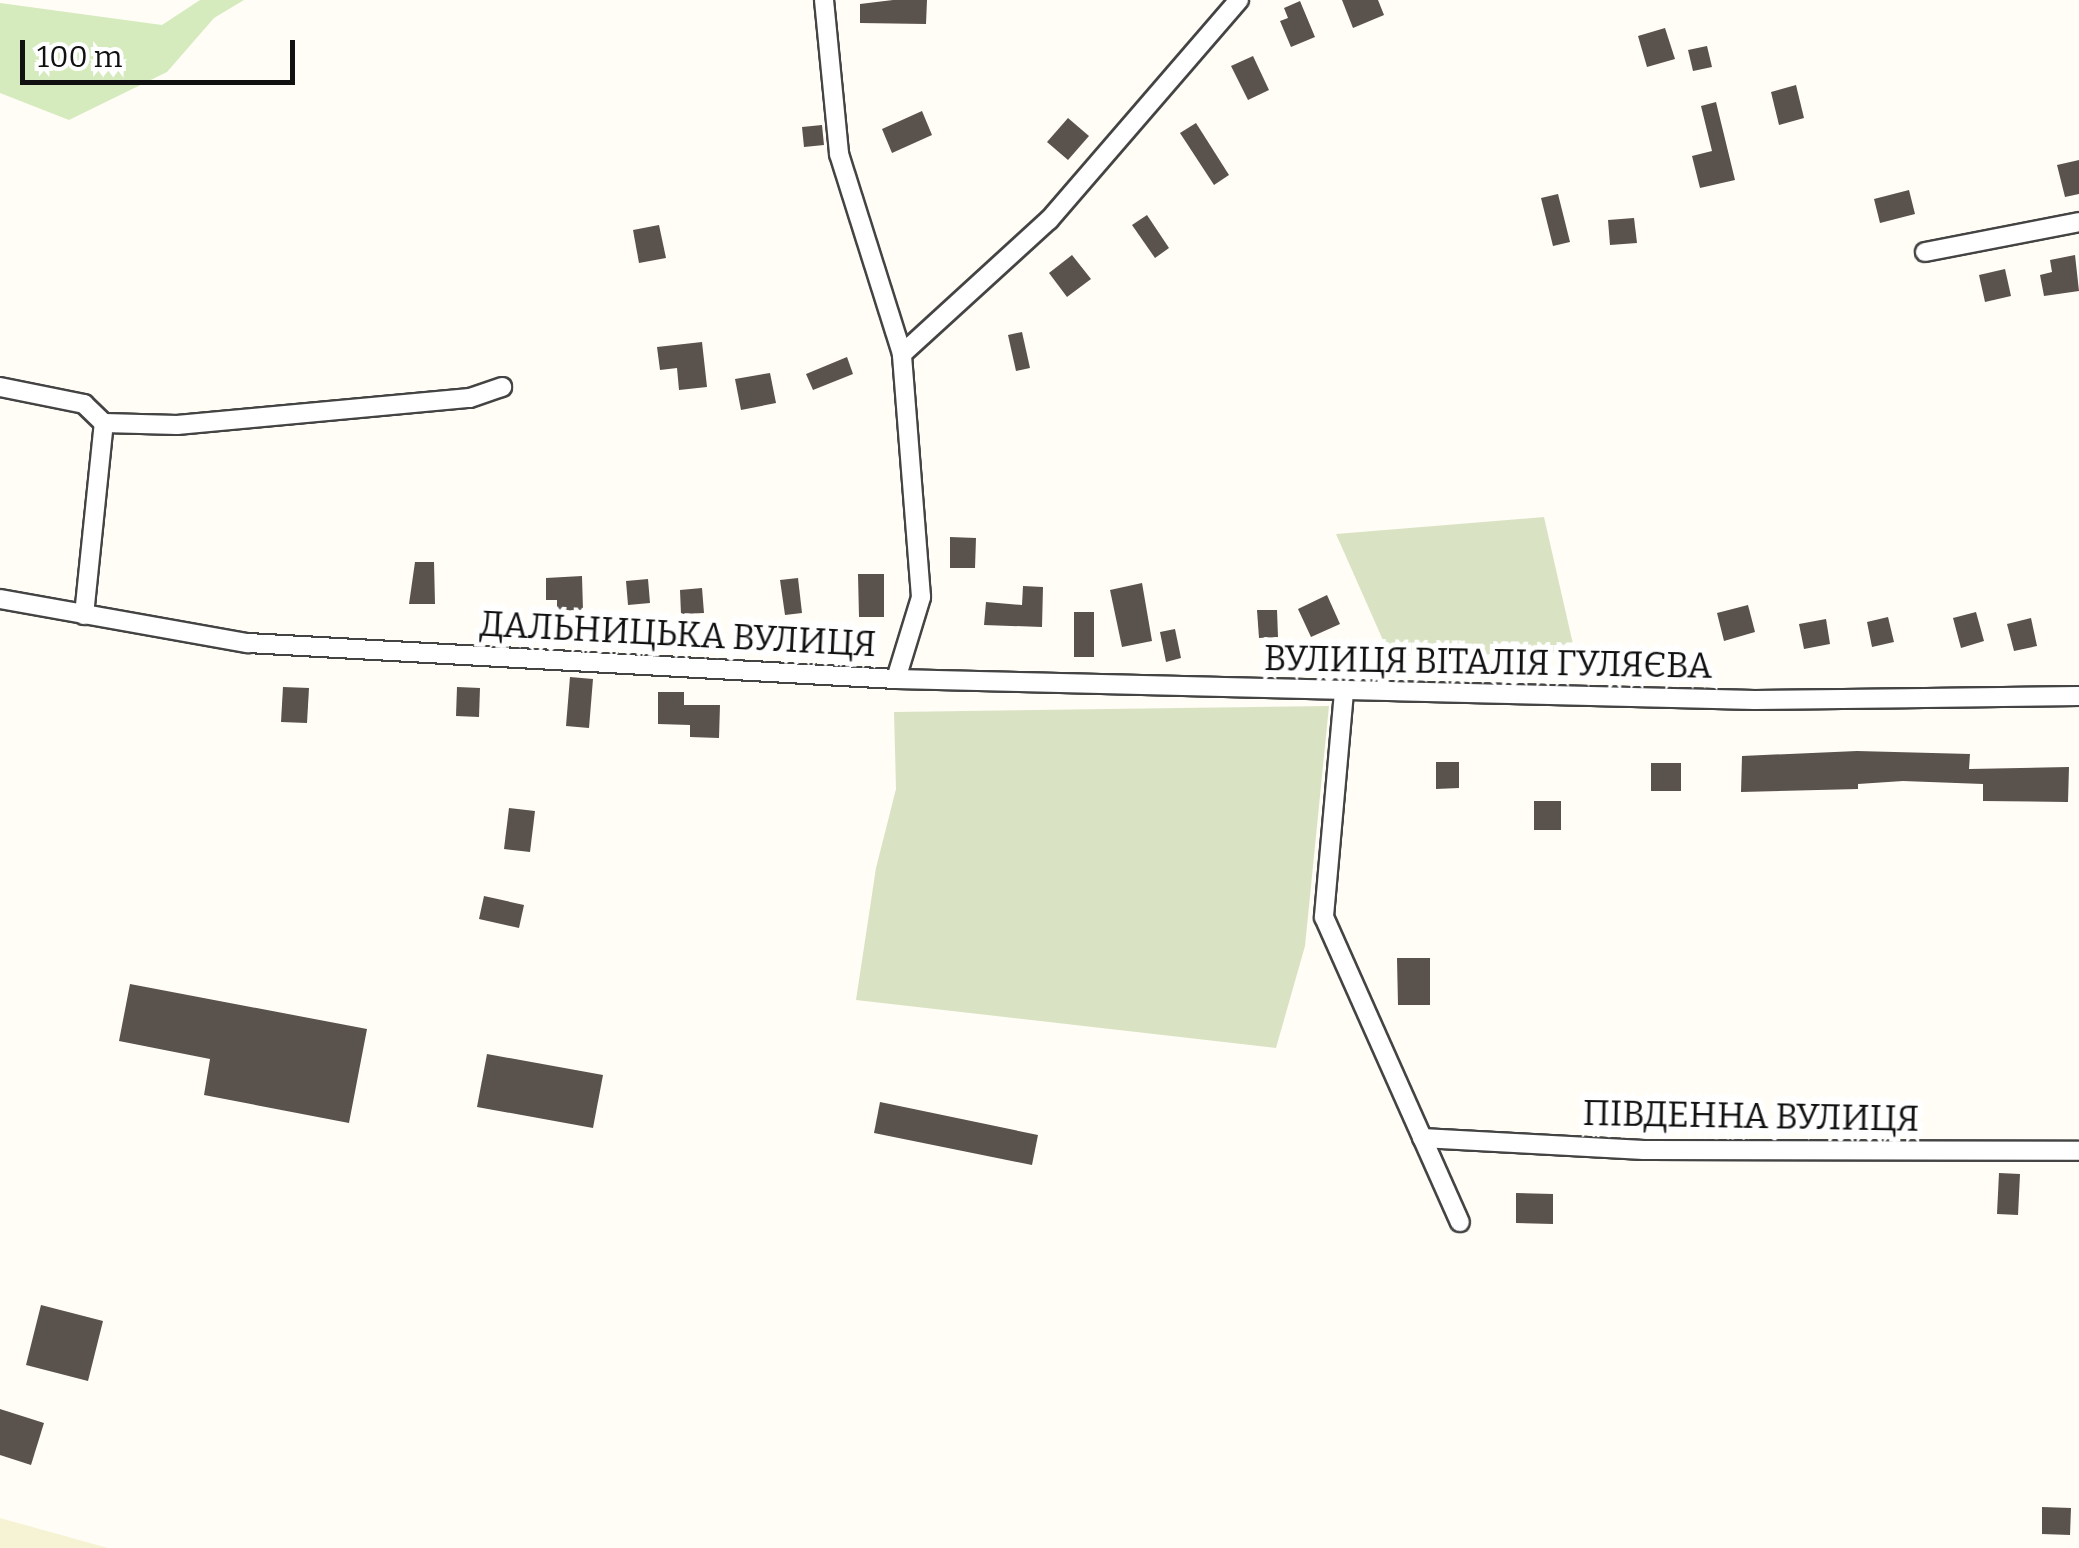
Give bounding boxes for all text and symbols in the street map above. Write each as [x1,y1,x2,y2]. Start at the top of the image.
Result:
scale bar [25,20,300,82]
text: 100 m [37,39,122,75]
street label: ДАЛЬНИЦЬКА ВУЛИЦЯ [479,603,877,665]
street label: ВУЛИЦЯ ВІТАЛІЯ ГУЛЯЄВА [1264,637,1712,687]
street label: ПІВДЕННА ВУЛИЦЯ [1582,1092,1920,1140]

